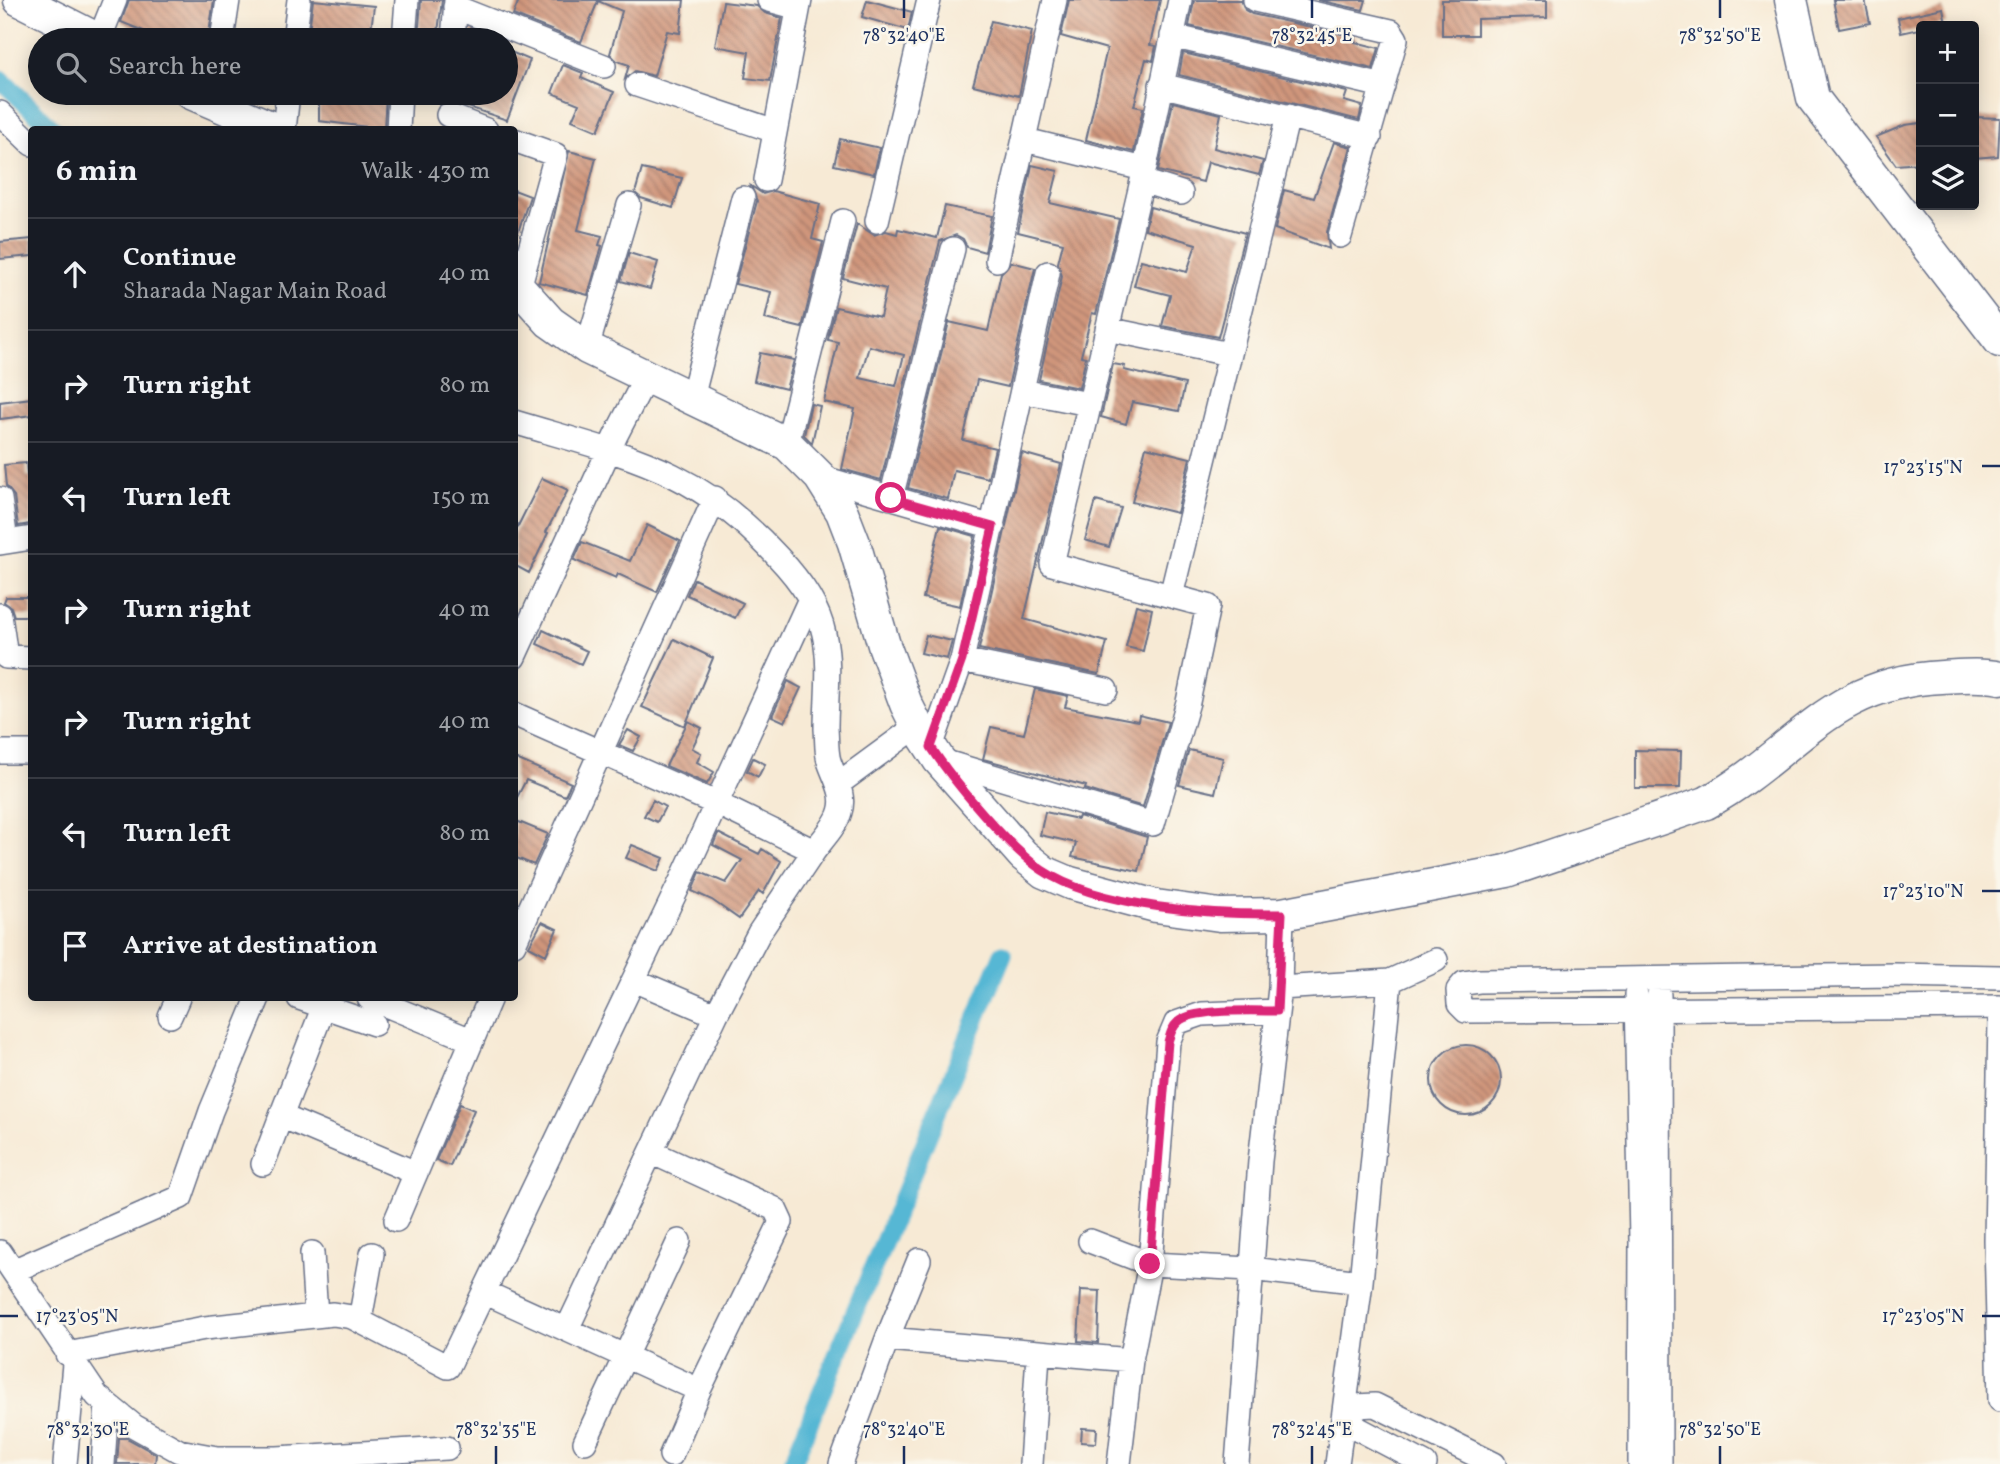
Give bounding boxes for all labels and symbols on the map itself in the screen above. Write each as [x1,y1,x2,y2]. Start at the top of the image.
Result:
text: 78°32'40"E [863,24,945,49]
text: 78°32'45"E [1272,24,1352,49]
text: 78°32'50"E [1679,24,1761,49]
text: 17°23'15"N [1883,456,1963,481]
route start [875,482,906,513]
text: 17°23'10"N [1882,880,1964,905]
route end [1134,1248,1165,1279]
text: 17°23'05"N [36,1305,118,1330]
text: 17°23'05"N [1882,1305,1964,1330]
text: 78°32'30"E [47,1418,129,1443]
text: 78°32'35"E [455,1418,537,1443]
text: 78°32'40"E [863,1418,945,1443]
text: 78°32'45"E [1272,1418,1352,1443]
text: 78°32'50"E [1679,1418,1761,1443]

